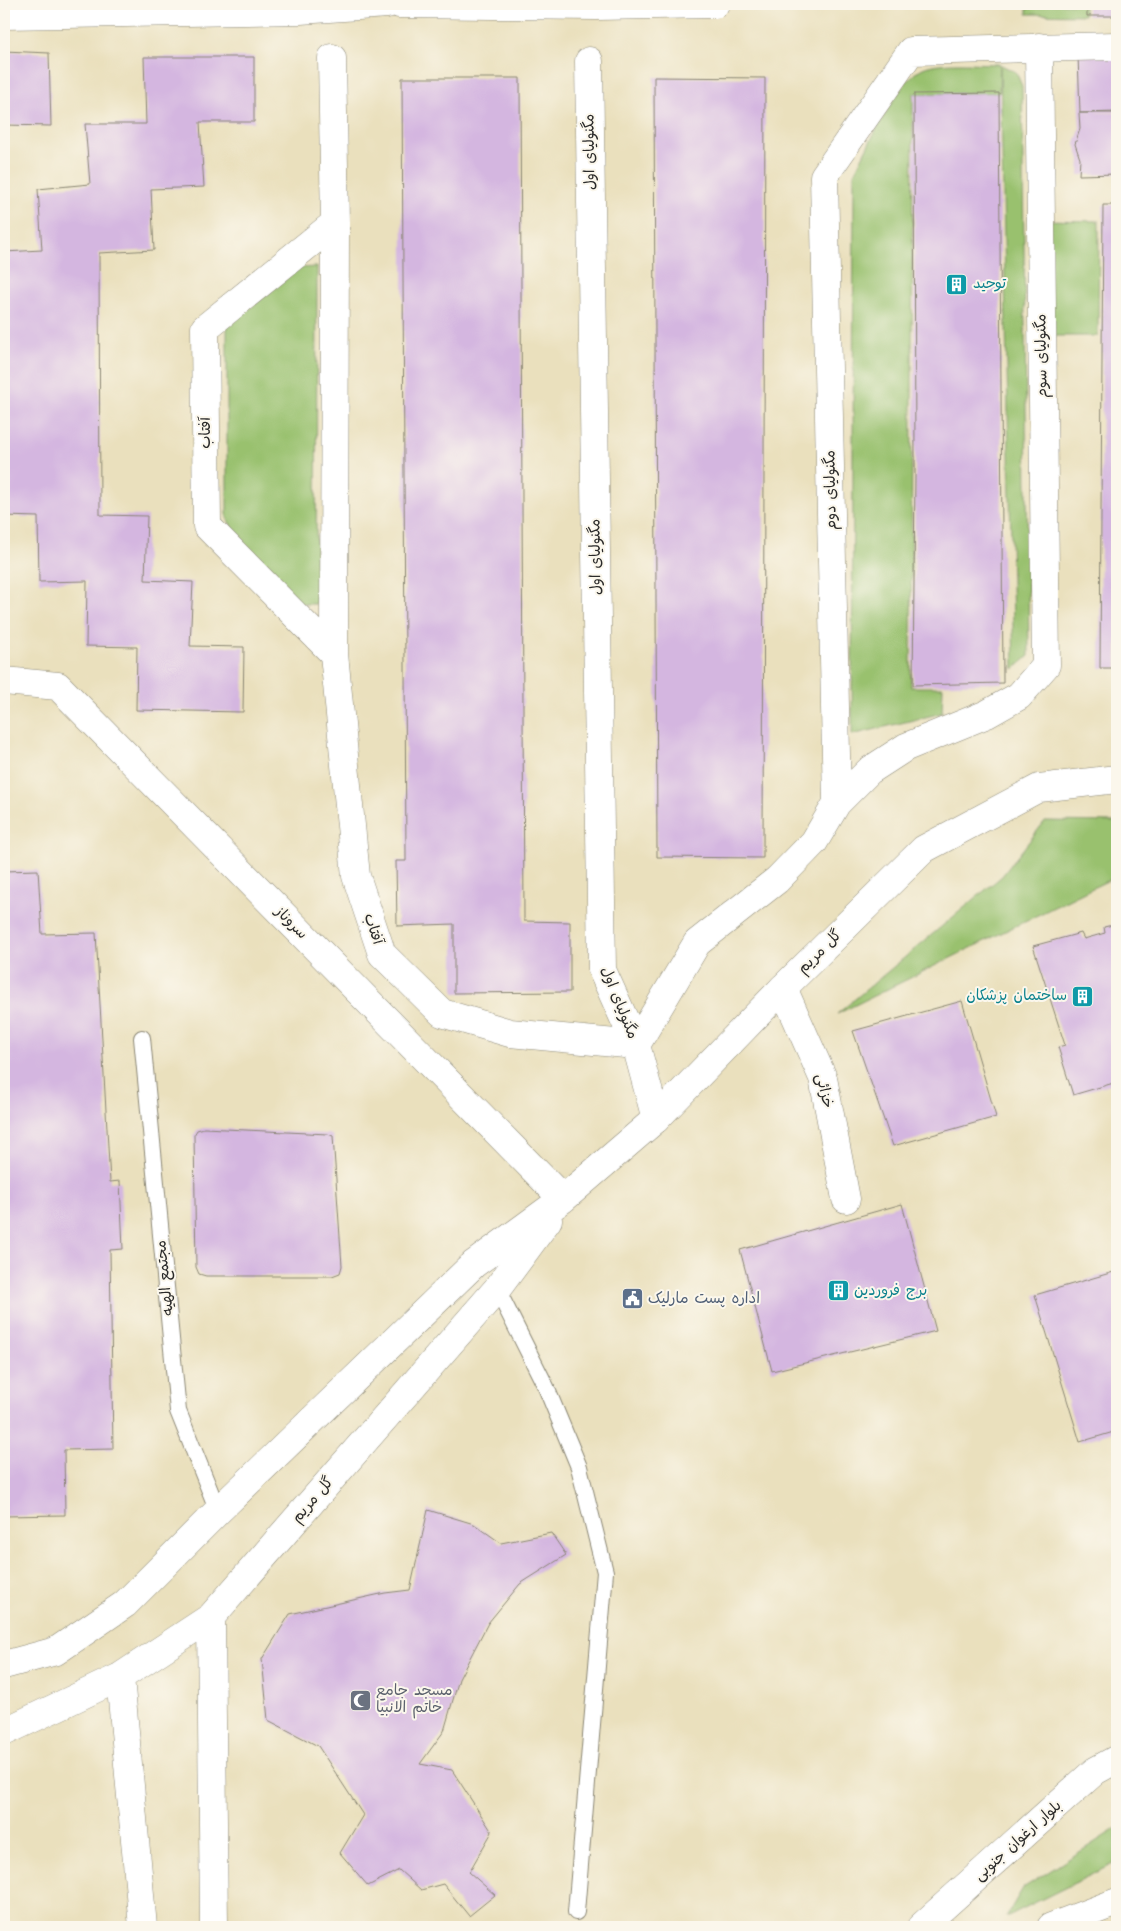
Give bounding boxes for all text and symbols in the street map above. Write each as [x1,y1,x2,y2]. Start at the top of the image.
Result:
street label: مگنولیای اول [577,114,603,190]
building icon: توحید [945,272,969,296]
place label: توحید [973,272,1007,296]
street label: مگنولیای سوم [1029,314,1055,398]
street label: آفتاب [194,416,218,449]
street label: مگنولیای دوم [818,450,844,530]
street label: مگنولیای اول [583,519,609,595]
street label: سروناز [268,900,313,945]
street label: آفتاب [357,910,390,949]
street label: گل مریم [792,924,848,980]
street label: مگنولیای اول [594,963,644,1043]
place label: ساختمان پزشکان [966,984,1067,1008]
building icon: ساختمان پزشکان [1071,984,1095,1008]
street label: خزائی [808,1071,840,1111]
street label: مجتمع الهیه [149,1239,181,1317]
building icon: برج فروردین [826,1279,850,1303]
place label: برج فروردین [854,1279,927,1303]
public building icon: اداره پست مارلیک [620,1287,644,1311]
place label: اداره پست مارلیک [648,1287,760,1311]
street label: گل مریم [286,1471,340,1529]
place label: مسجد جامع خاتم الانبیا [376,1679,453,1720]
mosque icon: مسجد جامع خاتم الانبیا [348,1688,372,1712]
street label: بلوار ارغوان جنوبی [969,1795,1067,1887]

